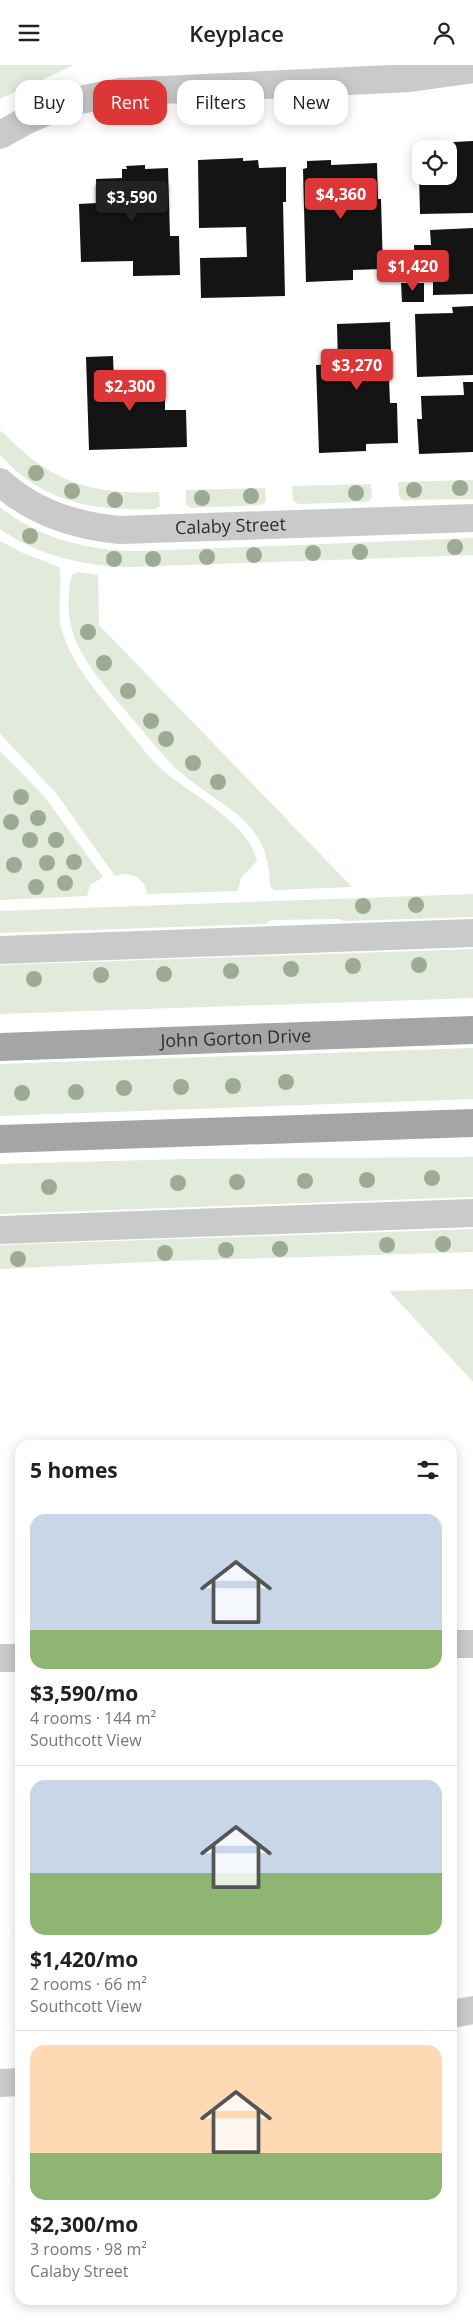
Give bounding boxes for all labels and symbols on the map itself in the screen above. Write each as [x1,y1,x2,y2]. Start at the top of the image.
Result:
pin: $4,360 [300,177,382,220]
pin: $3,590 [91,181,173,223]
pin: $1,420 [372,249,454,292]
pin: $3,270 [316,349,398,391]
pin: $2,300 [89,369,171,412]
street label: Calaby Street [175,511,286,539]
street label: John Gorton Drive [158,1023,312,1052]

